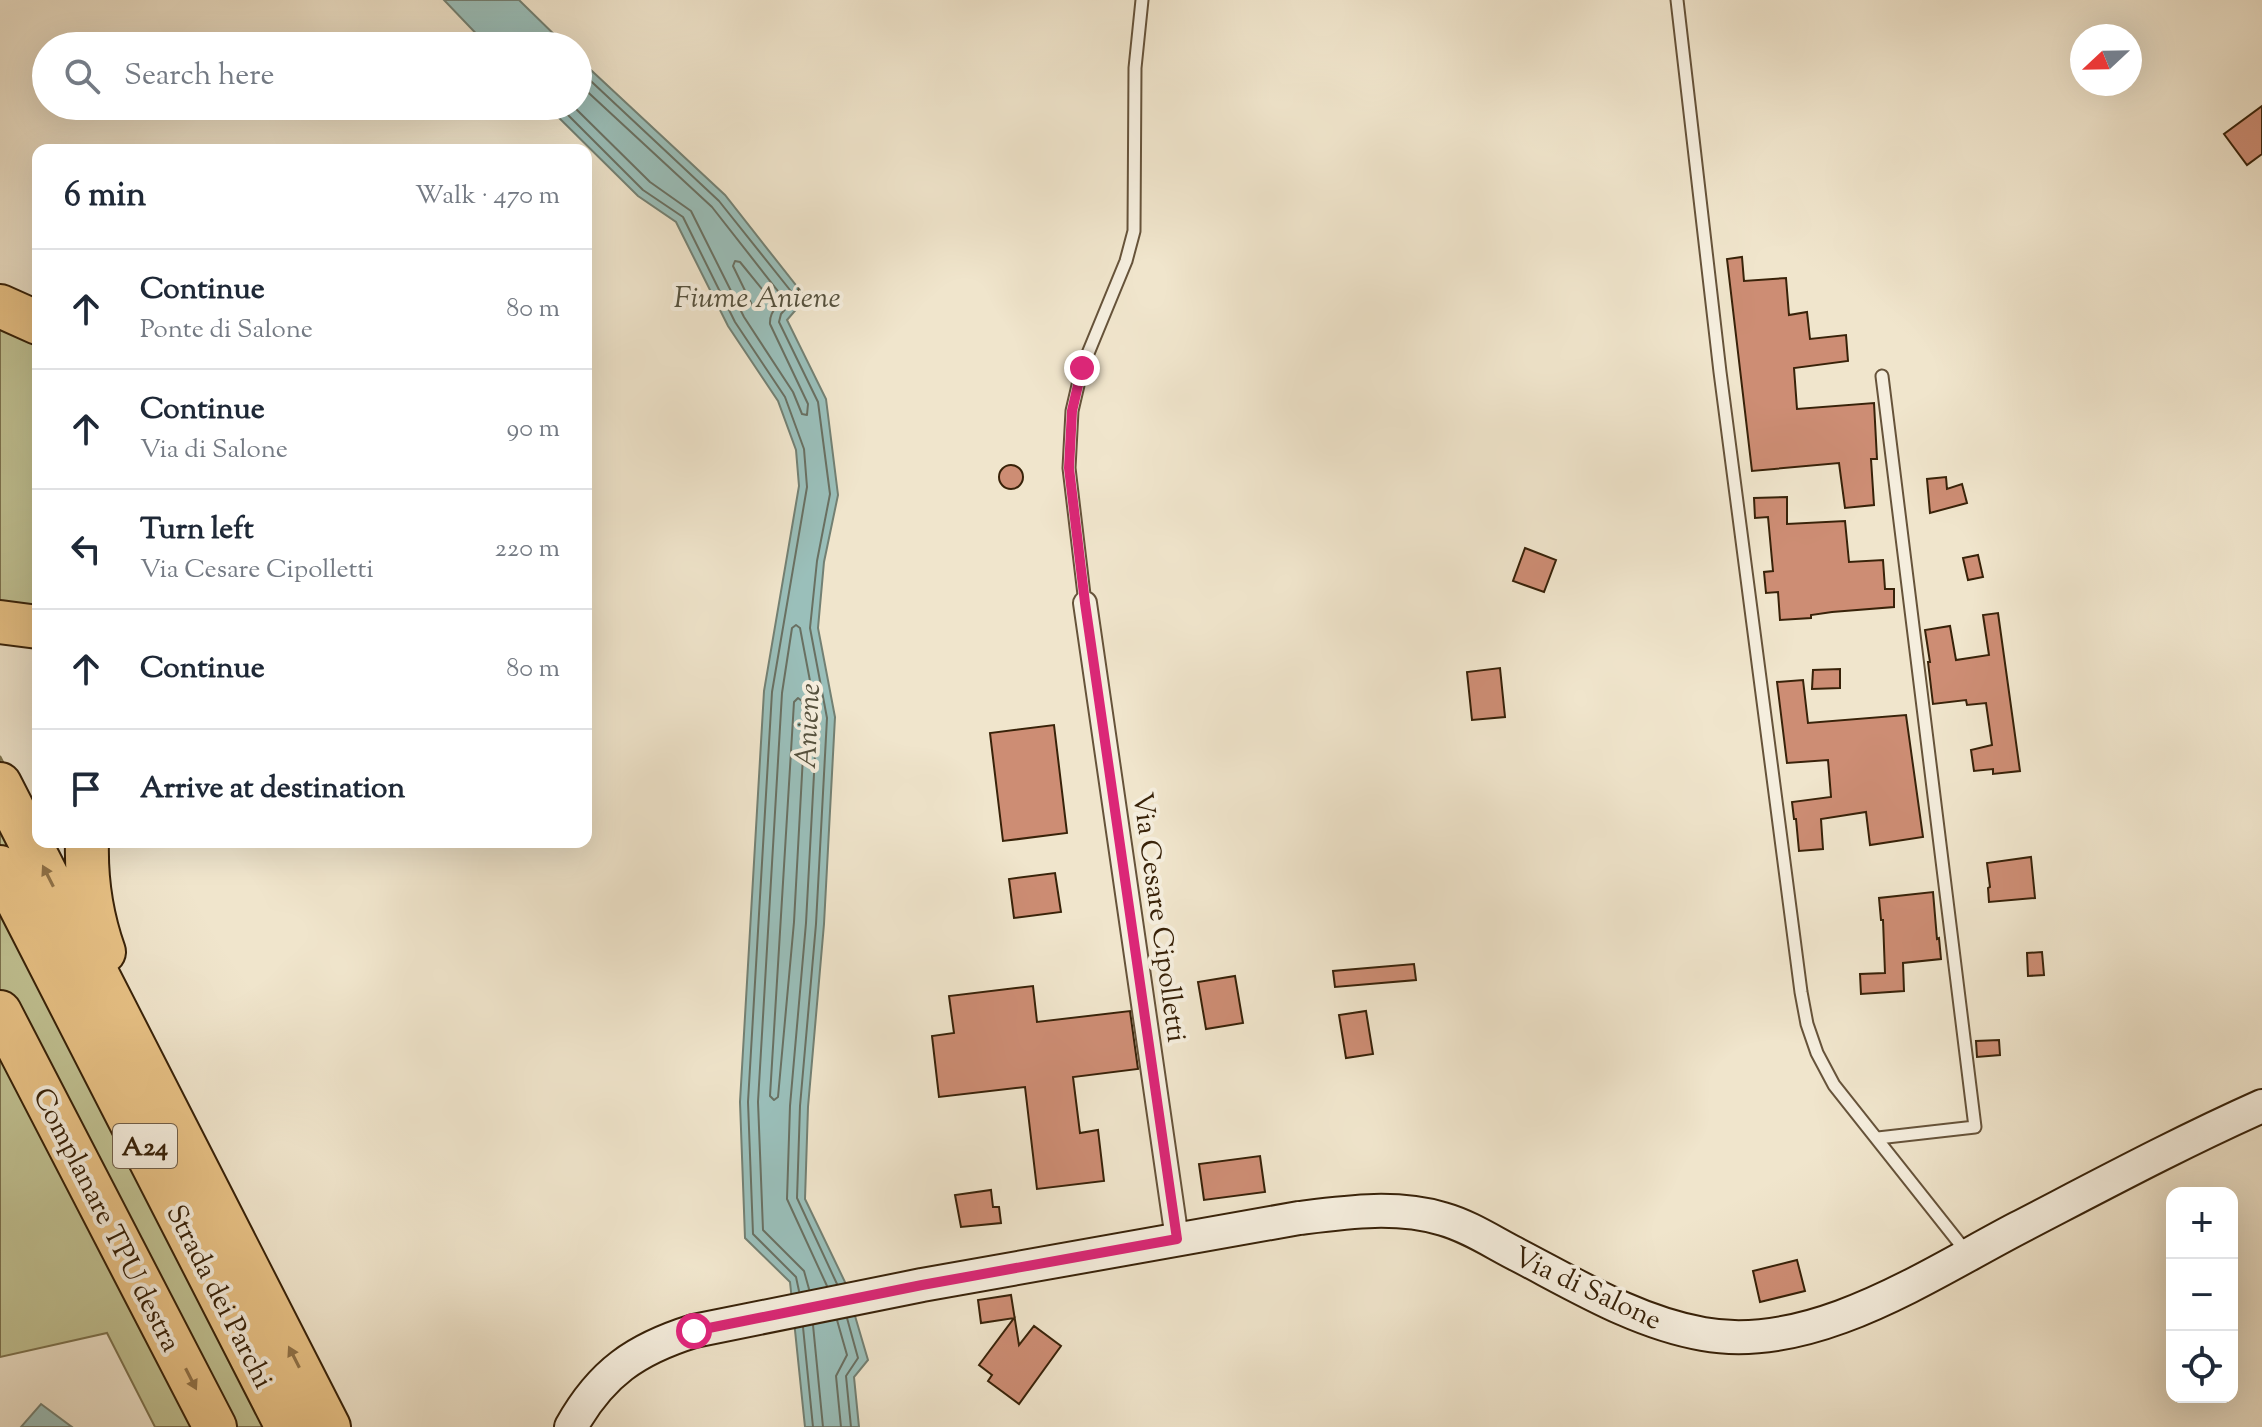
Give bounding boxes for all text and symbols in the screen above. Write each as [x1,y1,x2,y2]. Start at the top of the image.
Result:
north arrow [2070,24,2142,96]
search box [32,32,592,120]
icon: search [60,54,104,98]
text: Search here [124,55,274,98]
text: 6 min [64,172,146,221]
text: Walk · 470 m [415,178,560,215]
text: Continue [140,269,265,312]
water label: Fiume Aniene [673,278,841,321]
icon: ahead [64,287,108,331]
text: 80 m [506,291,560,328]
text: Ponte di Salone [140,312,313,349]
route end [1064,350,1100,386]
text: Continue [140,389,265,432]
icon: ahead [64,407,108,451]
text: 90 m [507,411,560,448]
text: Via di Salone [140,432,288,469]
text: Turn left [140,509,254,552]
icon: left [64,527,108,571]
text: 220 m [495,531,560,568]
text: Via Cesare Cipolletti [140,552,374,589]
icon: ahead [64,647,108,691]
text: Continue [140,648,265,691]
text: 80 m [506,651,560,688]
water label: Aniene [786,682,833,770]
icon: arrive [64,767,108,811]
text: Arrive at destination [140,768,405,811]
street label: Via Cesare Cipolletti [1121,790,1195,1045]
one-way arrow [42,865,55,888]
street label: Complanare TPU destra [21,1081,189,1359]
road number: A24 [113,1124,177,1168]
map controls [2166,1187,2238,1403]
button: + [2166,1187,2238,1259]
street label: Strada dei Parchi [155,1198,282,1396]
street label: Via di Salone [1506,1238,1667,1341]
button: − [2166,1259,2238,1331]
route start [676,1313,712,1349]
button: locate [2166,1331,2238,1403]
one-way arrow [287,1346,300,1369]
one-way arrow [184,1368,198,1391]

